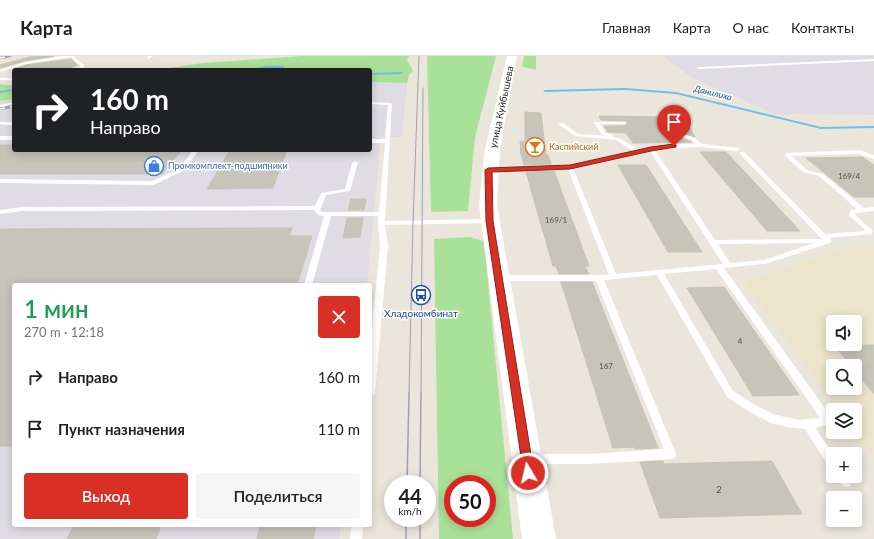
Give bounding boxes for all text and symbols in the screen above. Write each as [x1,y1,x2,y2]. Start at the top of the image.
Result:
text: Карта [20,16,73,39]
text: Главная [602,19,651,36]
text: Карта [673,19,711,36]
text: О нас [733,19,769,36]
text: Контакты [791,19,854,36]
street label: улица Куйбышева [486,65,516,149]
text: 160 m [90,82,169,116]
water label: Данилиха [692,82,734,103]
icon: right [24,84,76,136]
pin [657,105,691,146]
icon: arrive [663,111,685,133]
text: Направо [90,116,161,138]
bar icon: Каспийский [524,136,546,158]
place label: Каспийский [549,141,598,152]
shop icon: Промкомплект-подшипники [143,155,165,177]
place label: Промкомплект-подшипники [168,160,288,171]
house number: 169/4 [838,171,860,181]
house number: 169/1 [545,215,567,225]
bus stop icon: Хладокомбинат [410,284,432,306]
text: 1 мин [24,294,88,323]
button: close [318,296,360,338]
place label: Хладокомбинат [384,307,458,319]
map controls [826,315,862,527]
button: sound [826,315,862,351]
text: 270 m · 12:18 [24,324,104,340]
house number: 4 [738,336,743,346]
button: search [826,359,862,395]
house number: 167 [599,361,613,371]
icon: right [24,366,46,388]
text: Направо [58,368,118,386]
text: 160 m [318,368,360,386]
button: layers [826,403,862,439]
icon: arrive [24,418,46,440]
text: Пункт назначения [58,420,185,438]
text: 110 m [318,420,360,438]
button: + [826,447,862,483]
position arrow [507,452,549,494]
button: Выход [24,473,188,519]
button: Поделиться [196,473,360,519]
speed limit sign: 50 [444,475,496,527]
house number: 2 [716,483,722,495]
text: 44 [398,484,422,508]
button: − [826,491,862,527]
text: km/h [398,505,422,517]

